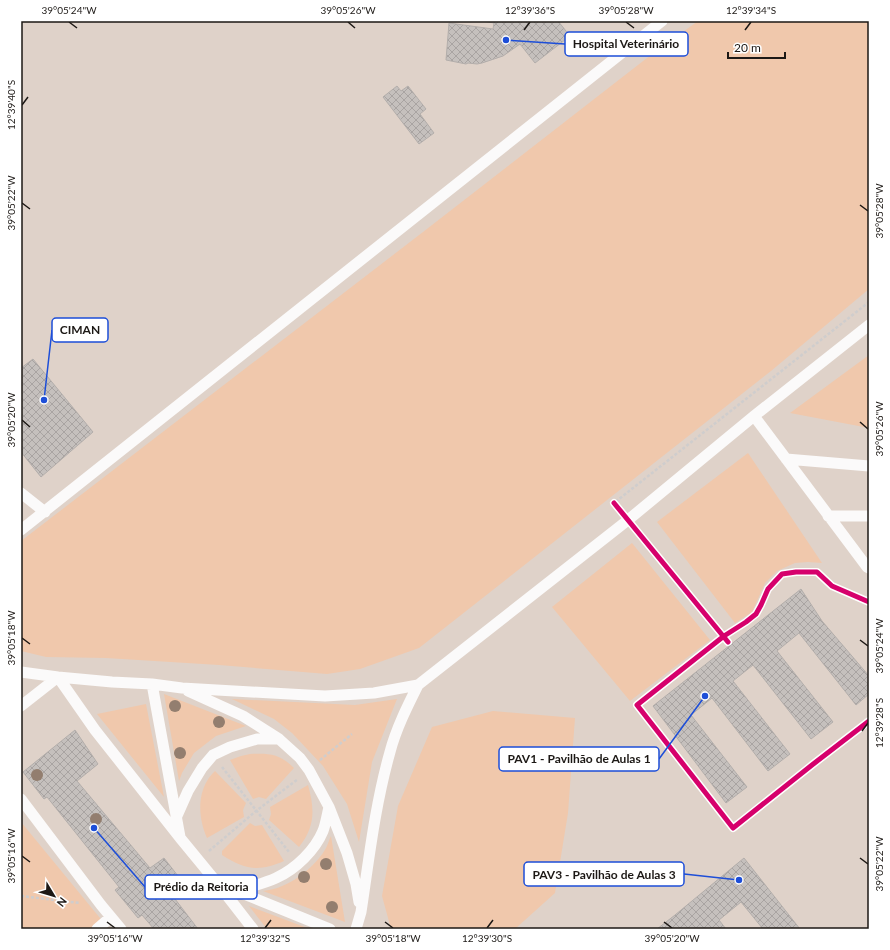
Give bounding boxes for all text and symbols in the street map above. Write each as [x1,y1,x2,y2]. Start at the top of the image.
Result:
text: 39°05'24"W [41,4,97,16]
text: 39°05'26"W [320,4,376,16]
text: 12°39'36"S [505,4,555,16]
text: 39°05'28"W [598,4,654,16]
text: 12°39'34"S [726,4,776,16]
callout: Hospital Veterinário [565,32,688,56]
scale bar [728,34,785,60]
text: Hospital Veterinário [573,36,679,51]
text: 20 m [734,40,761,55]
text: 12°39'40"S [5,80,17,130]
text: 39°05'22"W [5,175,17,231]
text: 39°05'28"W [873,183,885,239]
callout: CIMAN [52,318,108,342]
text: CIMAN [60,322,100,337]
text: 39°05'20"W [5,392,17,448]
text: 39°05'26"W [873,401,885,457]
text: 39°05'18"W [5,610,17,666]
text: 39°05'24"W [873,618,885,674]
text: 12°39'28"S [873,698,885,748]
callout: PAV1 - Pavilhão de Aulas 1 [499,747,659,771]
text: PAV1 - Pavilhão de Aulas 1 [507,751,651,766]
text: 39°05'16"W [5,828,17,884]
text: 39°05'22"W [873,836,885,892]
callout: PAV3 - Pavilhão de Aulas 3 [524,862,684,886]
text: PAV3 - Pavilhão de Aulas 3 [532,867,676,882]
callout: Prédio da Reitoria [145,875,257,899]
north arrow [34,876,74,916]
text: Prédio da Reitoria [153,879,249,894]
text: N [55,895,70,910]
text: 39°05'16"W [87,932,143,944]
text: 12°39'32"S [240,932,290,944]
text: 39°05'18"W [365,932,421,944]
text: 12°39'30"S [462,932,512,944]
text: 39°05'20"W [644,932,700,944]

